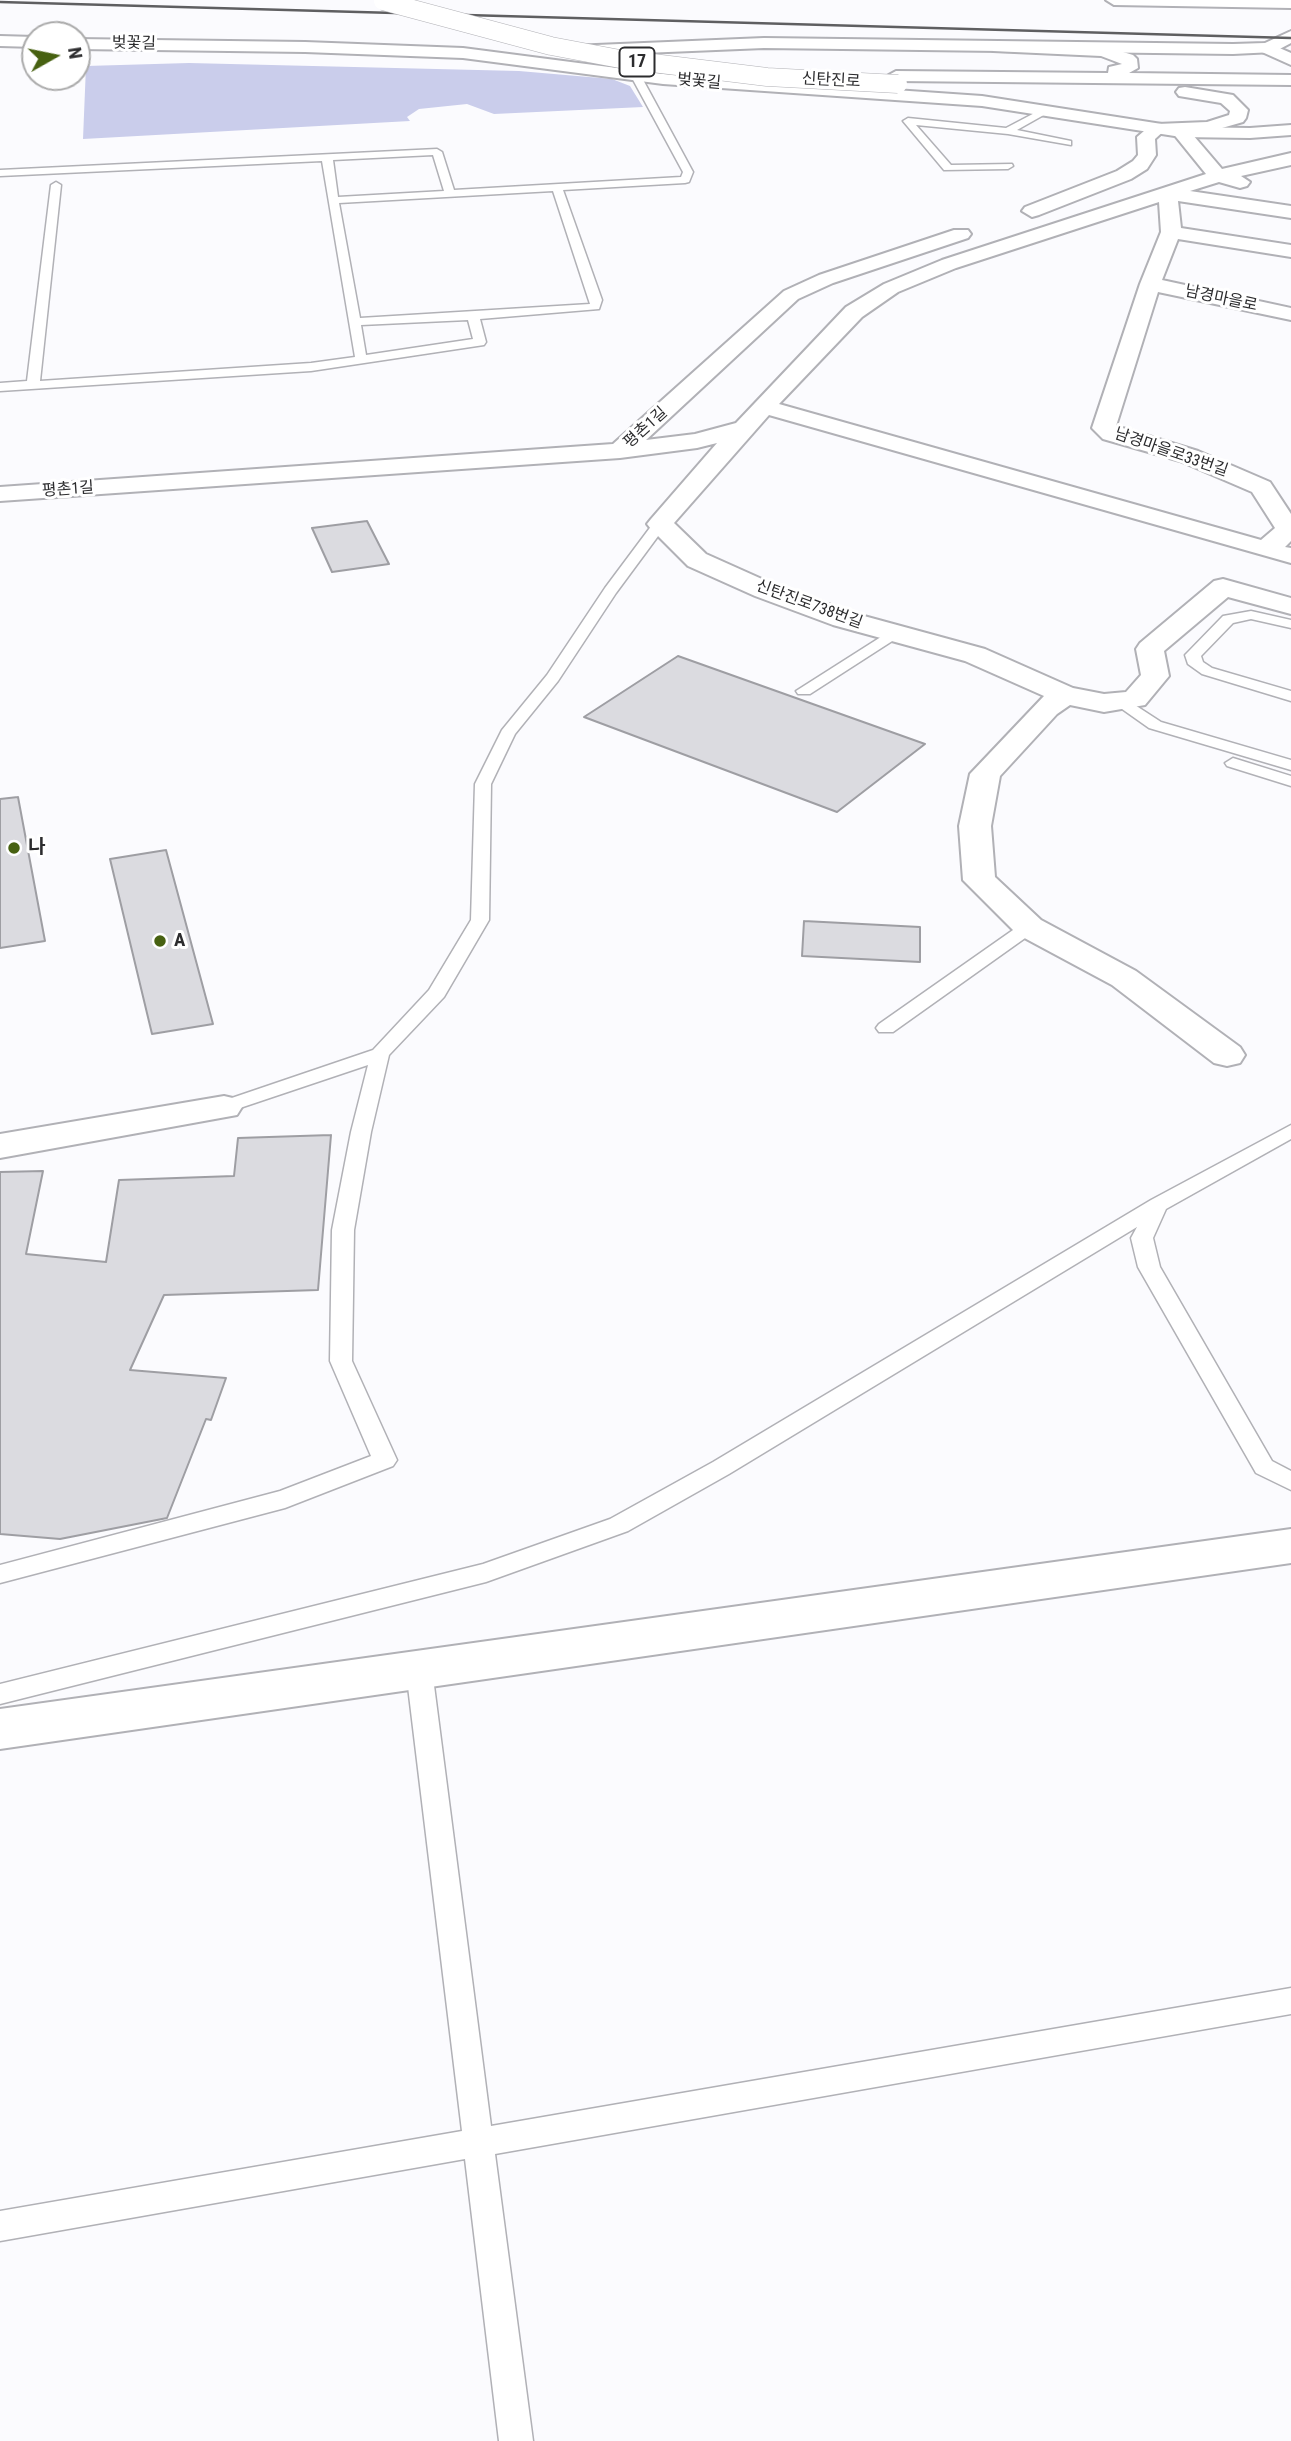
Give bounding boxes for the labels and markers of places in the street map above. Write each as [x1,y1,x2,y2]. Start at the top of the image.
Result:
place label: 나 [28,837,45,859]
marker: 나 [6,840,22,856]
place label: A [174,930,185,952]
marker: A [152,933,168,949]

